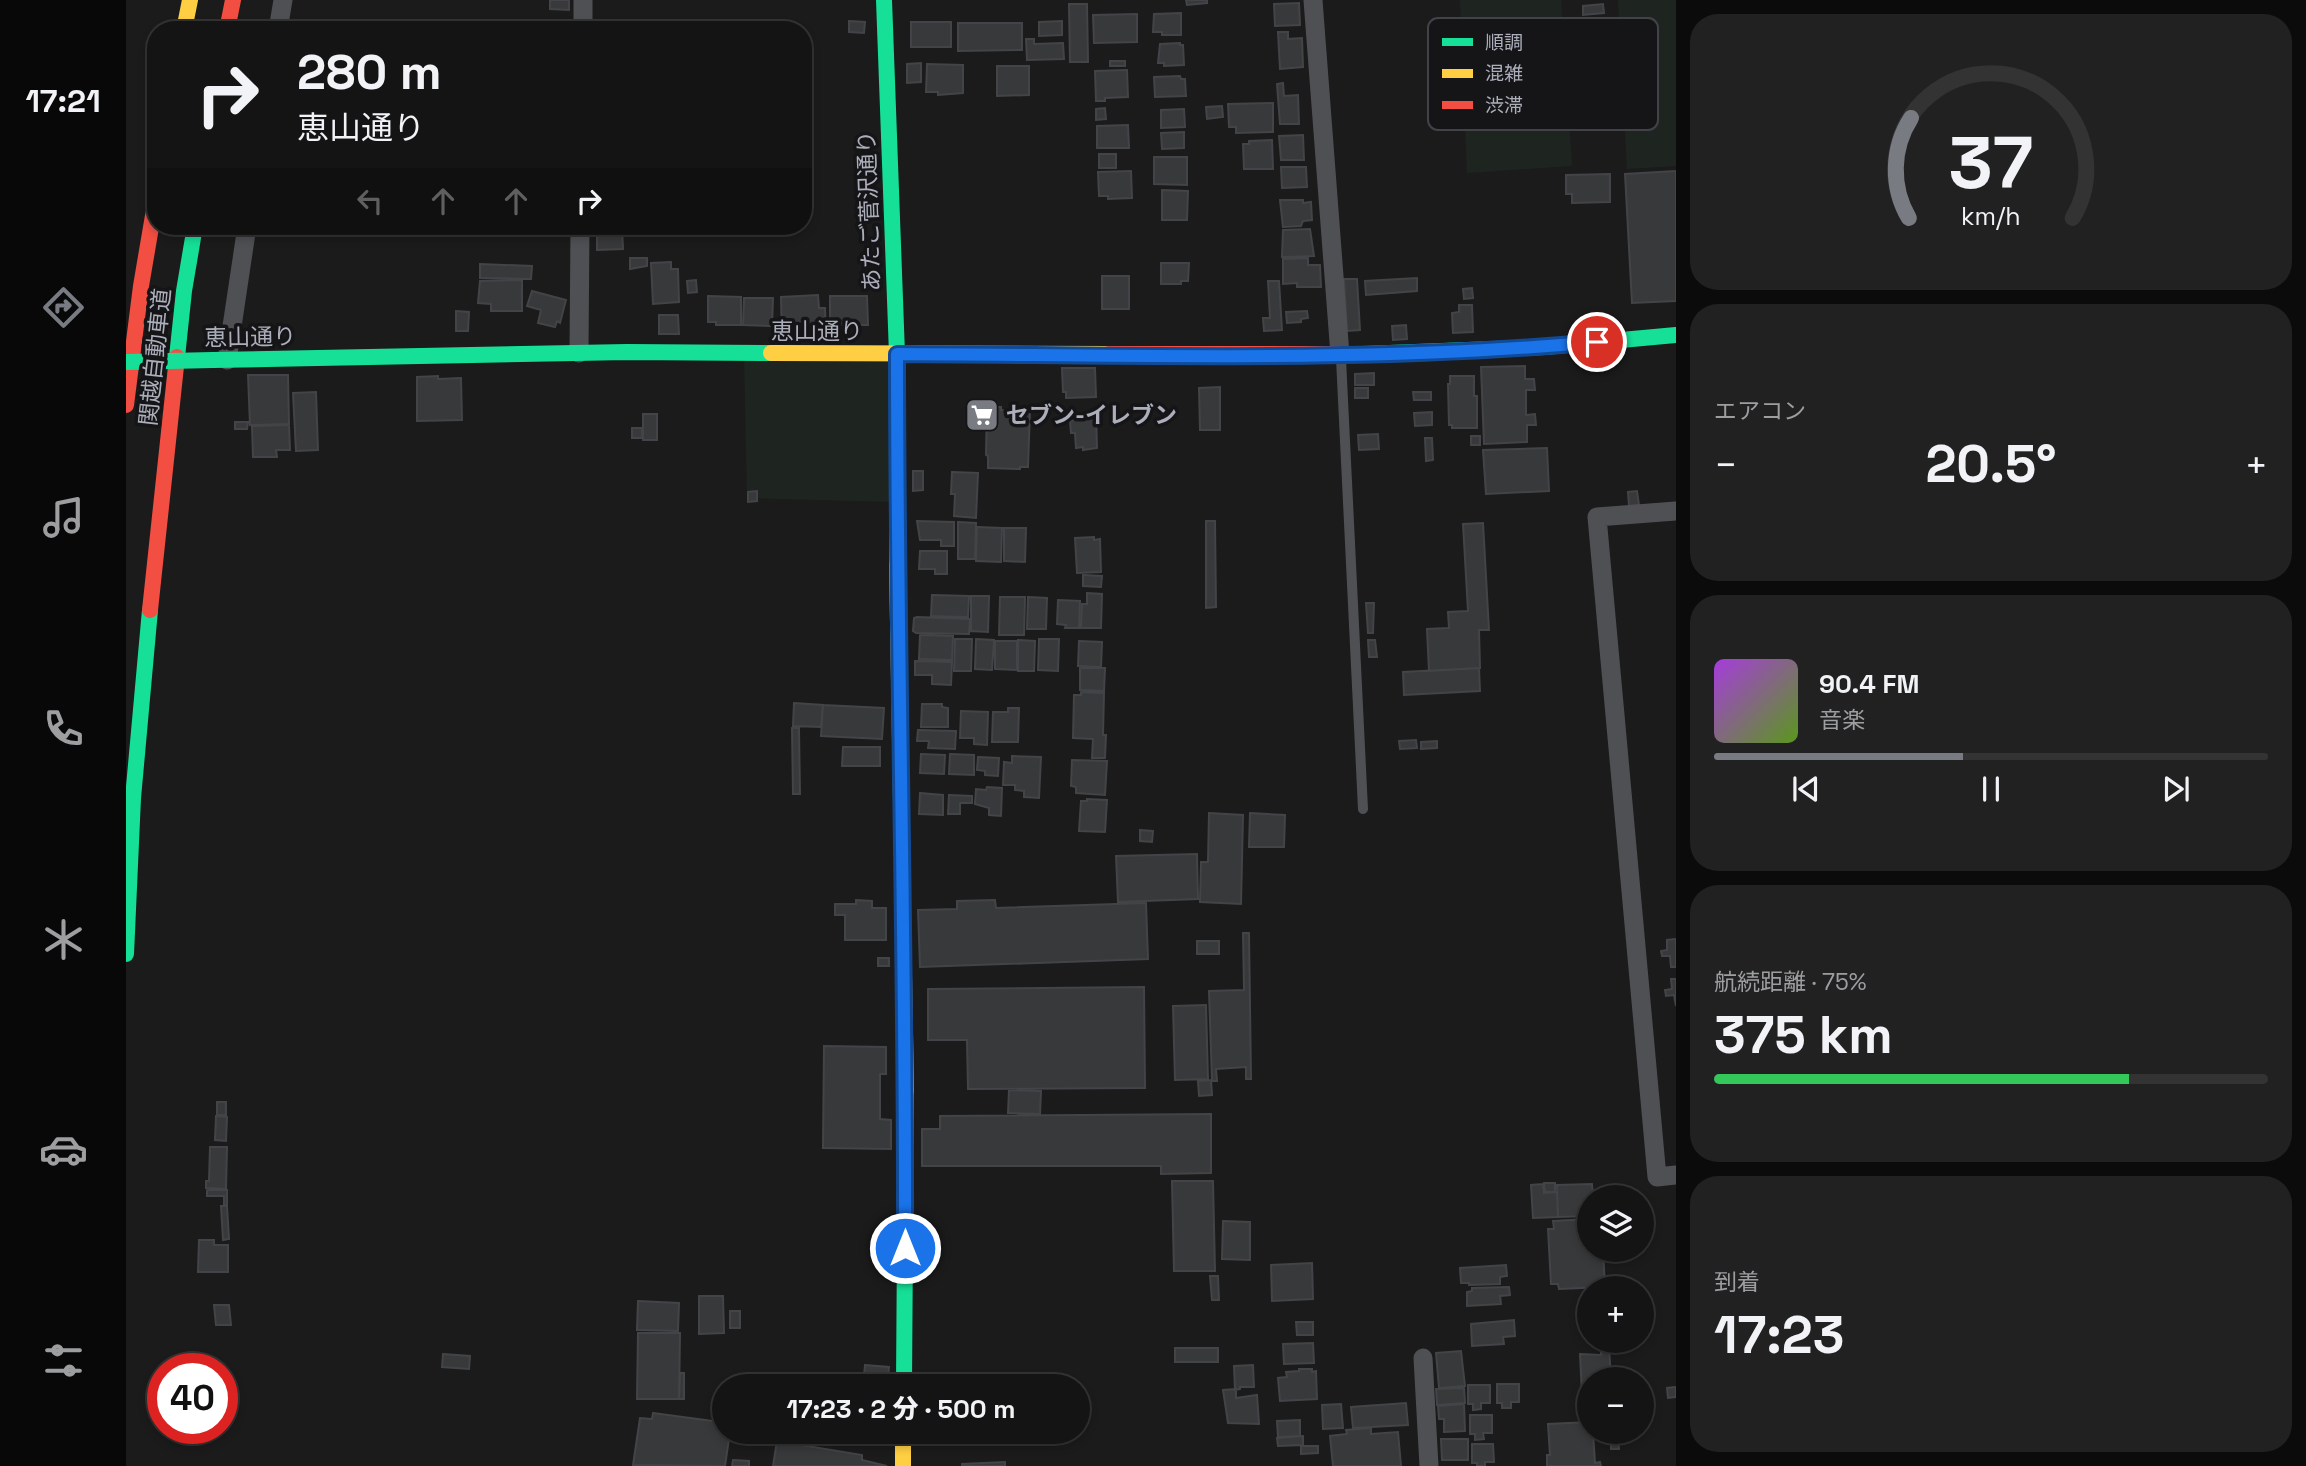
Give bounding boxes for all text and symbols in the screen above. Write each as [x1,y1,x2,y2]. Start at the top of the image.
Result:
legend [1428,18,1658,130]
text: 順調 [1485,30,1523,55]
text: 280 m [297,41,442,103]
icon: right [182,49,273,140]
text: 混雑 [1485,61,1523,86]
text: 17:21 [25,81,101,121]
text: 渋滞 [1485,93,1523,118]
text: 恵山通り [297,108,425,148]
text: 37 [1949,117,2033,210]
street label: あたご菅沢通り [851,130,887,292]
icon: left [351,182,389,220]
icon: ahead [424,182,462,220]
icon: ahead [497,182,535,220]
icon: right [570,182,608,220]
text: km/h [1961,200,2021,232]
icon: directions [39,283,88,332]
street label: 関越自動車道 [133,287,177,427]
pin [1567,312,1627,372]
street label: 恵山通り [771,316,863,346]
street label: 恵山通り [204,321,296,353]
icon: arrive [1578,323,1616,361]
supermarket icon: セブン-イレブン [963,396,1001,434]
text: エアコン [1714,396,1806,426]
place label: セブン-イレブン [1006,400,1177,430]
text: 20.5° [1925,431,2057,497]
text: − [1714,441,1738,489]
text: + [2244,441,2268,489]
icon: music [39,493,88,542]
text: 90.4 FM [1819,667,1919,701]
icon: phone [39,704,88,753]
text: 音楽 [1819,705,1865,735]
icon: previous [1787,770,1825,808]
icon: pause [1972,770,2010,808]
icon: next [2157,770,2195,808]
icon: climate [39,915,88,964]
text: 航続距離 · 75% [1714,967,1867,997]
text: 375 km [1714,1002,1893,1068]
icon: car [39,1125,88,1174]
map controls [1577,1185,1654,1444]
button: layers [1577,1185,1654,1262]
position arrow [868,1211,942,1285]
text: 到着 [1714,1267,1760,1297]
button: + [1577,1276,1654,1353]
text: 17:23 [1714,1302,1844,1368]
icon: filters [39,1336,88,1385]
speed limit sign: 40 [147,1353,238,1444]
button: − [1577,1367,1654,1444]
text: 17:23 · 2 分 · 500 m [786,1392,1016,1426]

